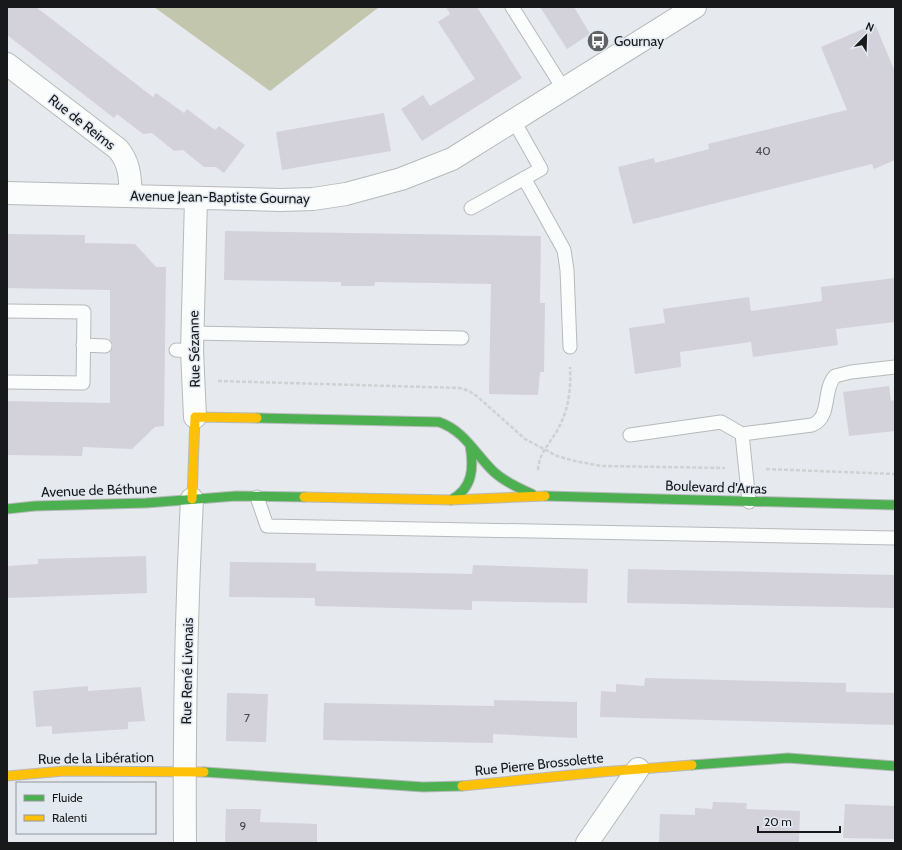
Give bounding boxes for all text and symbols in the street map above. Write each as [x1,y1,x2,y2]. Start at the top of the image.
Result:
north arrow [846,16,886,56]
text: N [864,19,876,35]
bus stop icon: Gournay [585,28,611,54]
place label: Gournay [614,32,664,50]
street label: Rue de Reims [45,90,119,154]
house number: 40 [755,143,771,158]
street label: Avenue Jean-Baptiste Gournay [130,186,310,208]
street label: Rue Sézanne [184,310,204,388]
street label: Boulevard d'Arras [665,476,767,498]
street label: Avenue de Béthune [41,479,157,501]
street label: Rue René Livenais [177,617,197,724]
house number: 7 [244,710,250,725]
street label: Rue de la Libération [38,748,154,768]
street label: Rue Pierre Brossolette [474,748,604,780]
legend [16,782,156,834]
text: Fluide [52,790,83,805]
scale bar [758,808,840,834]
text: Ralenti [52,810,87,825]
text: 20 m [764,814,792,829]
house number: 9 [240,818,247,833]

